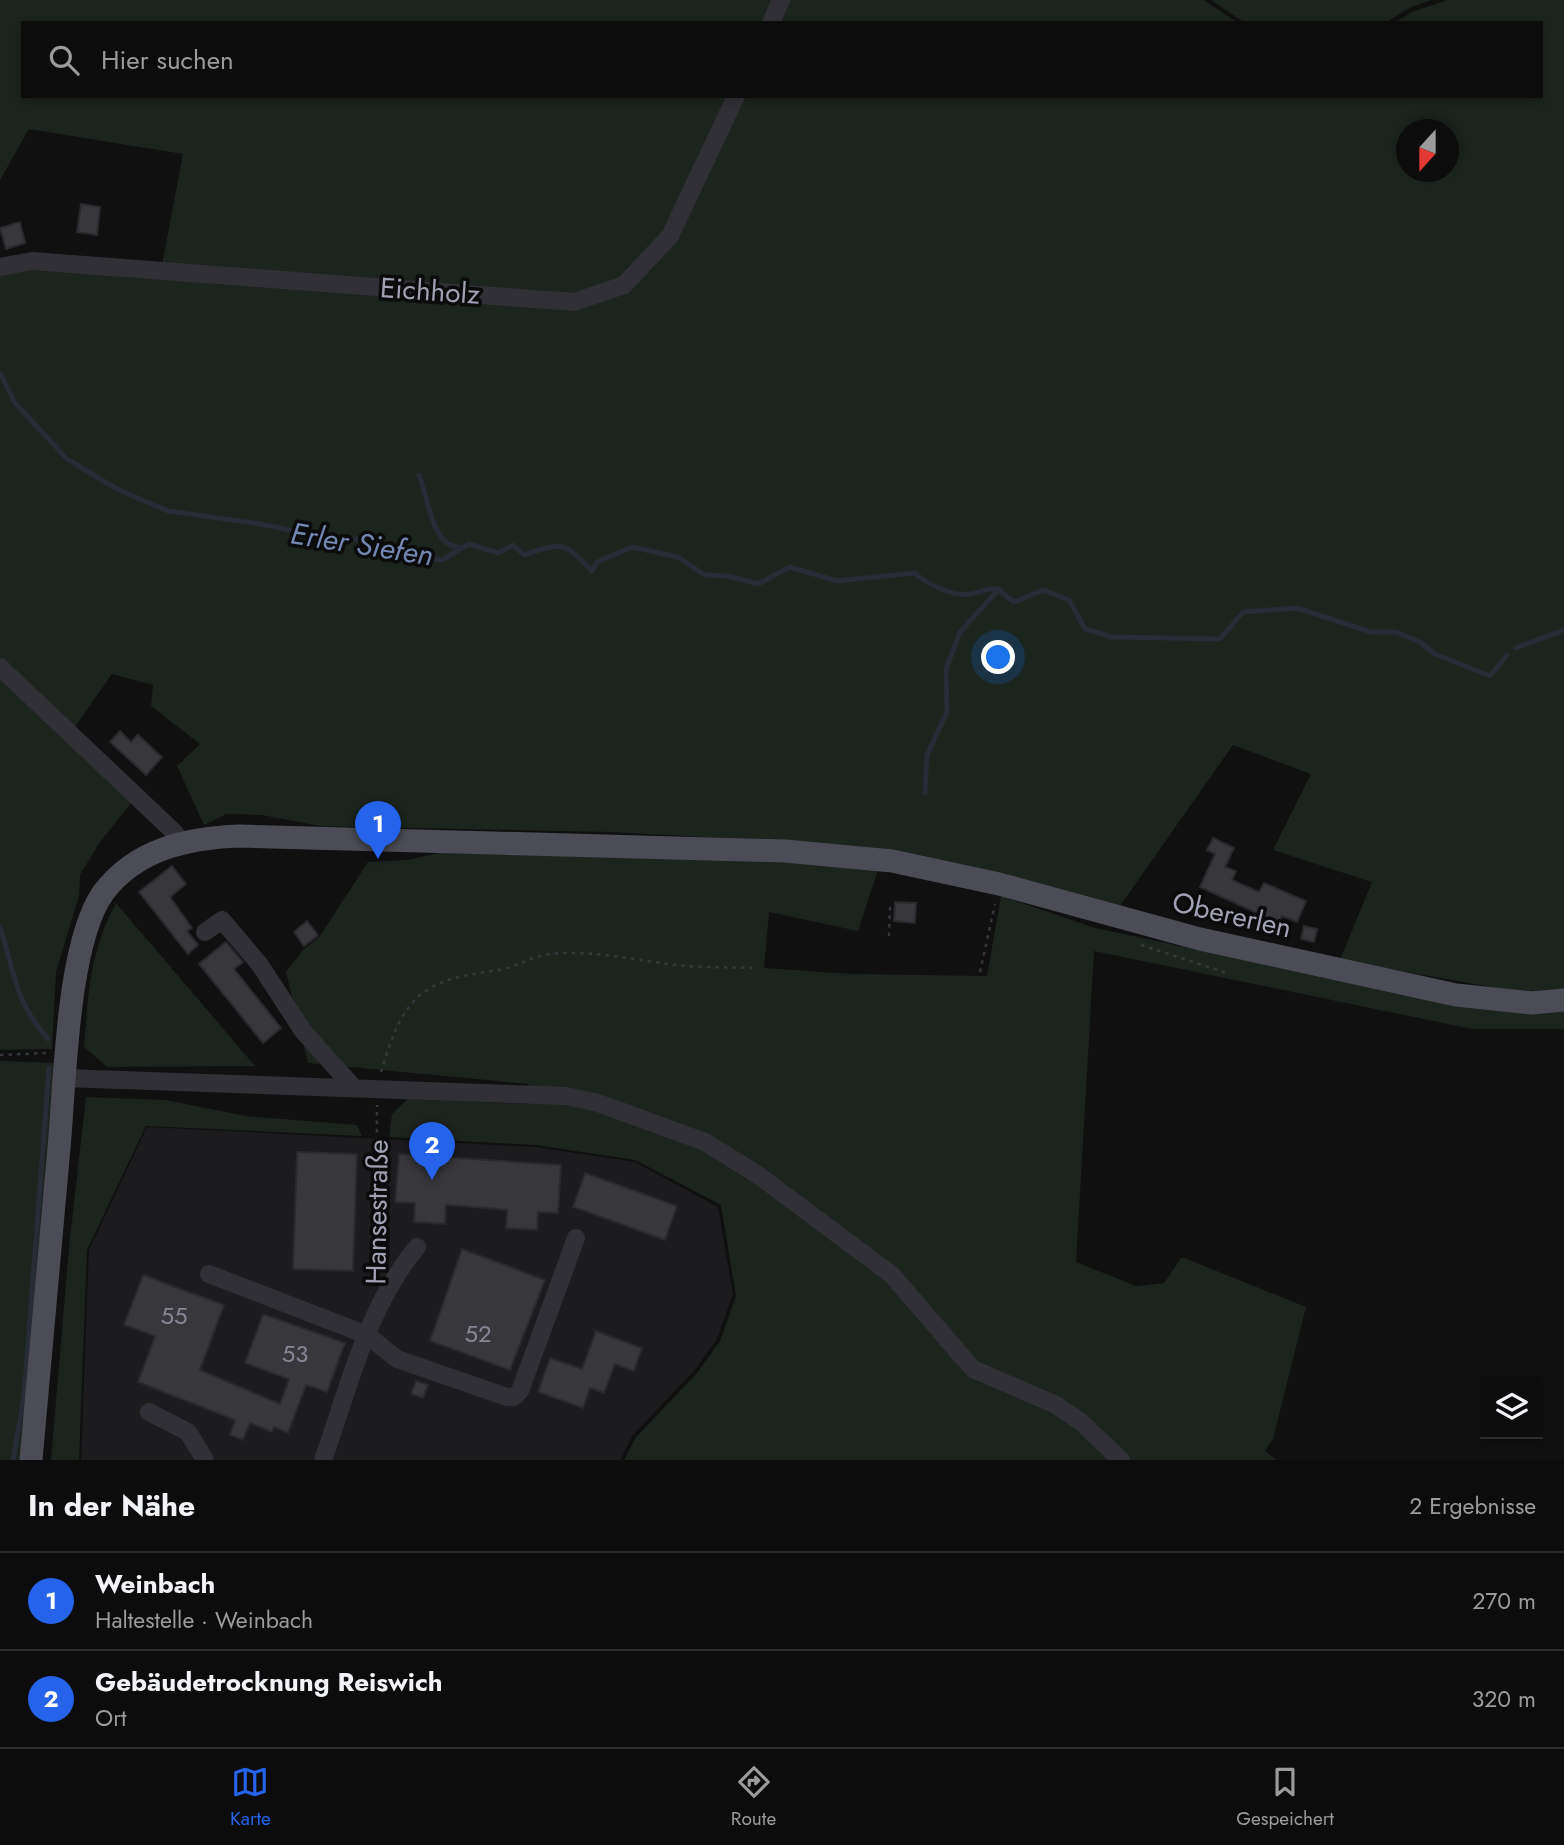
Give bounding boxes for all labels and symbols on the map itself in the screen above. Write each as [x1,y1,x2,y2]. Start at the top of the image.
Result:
north arrow [1396,119,1459,182]
street label: Eichholz [379,267,481,315]
water label: Erler Siefen [288,512,436,576]
your location [981,640,1015,674]
pin: 1 [355,801,401,859]
street label: Obererlen [1168,881,1296,949]
pin: 2 [409,1122,455,1180]
street label: Hansestraße [355,1139,399,1285]
house number: 55 [160,1298,188,1333]
house number: 52 [464,1316,492,1351]
house number: 53 [282,1336,308,1371]

